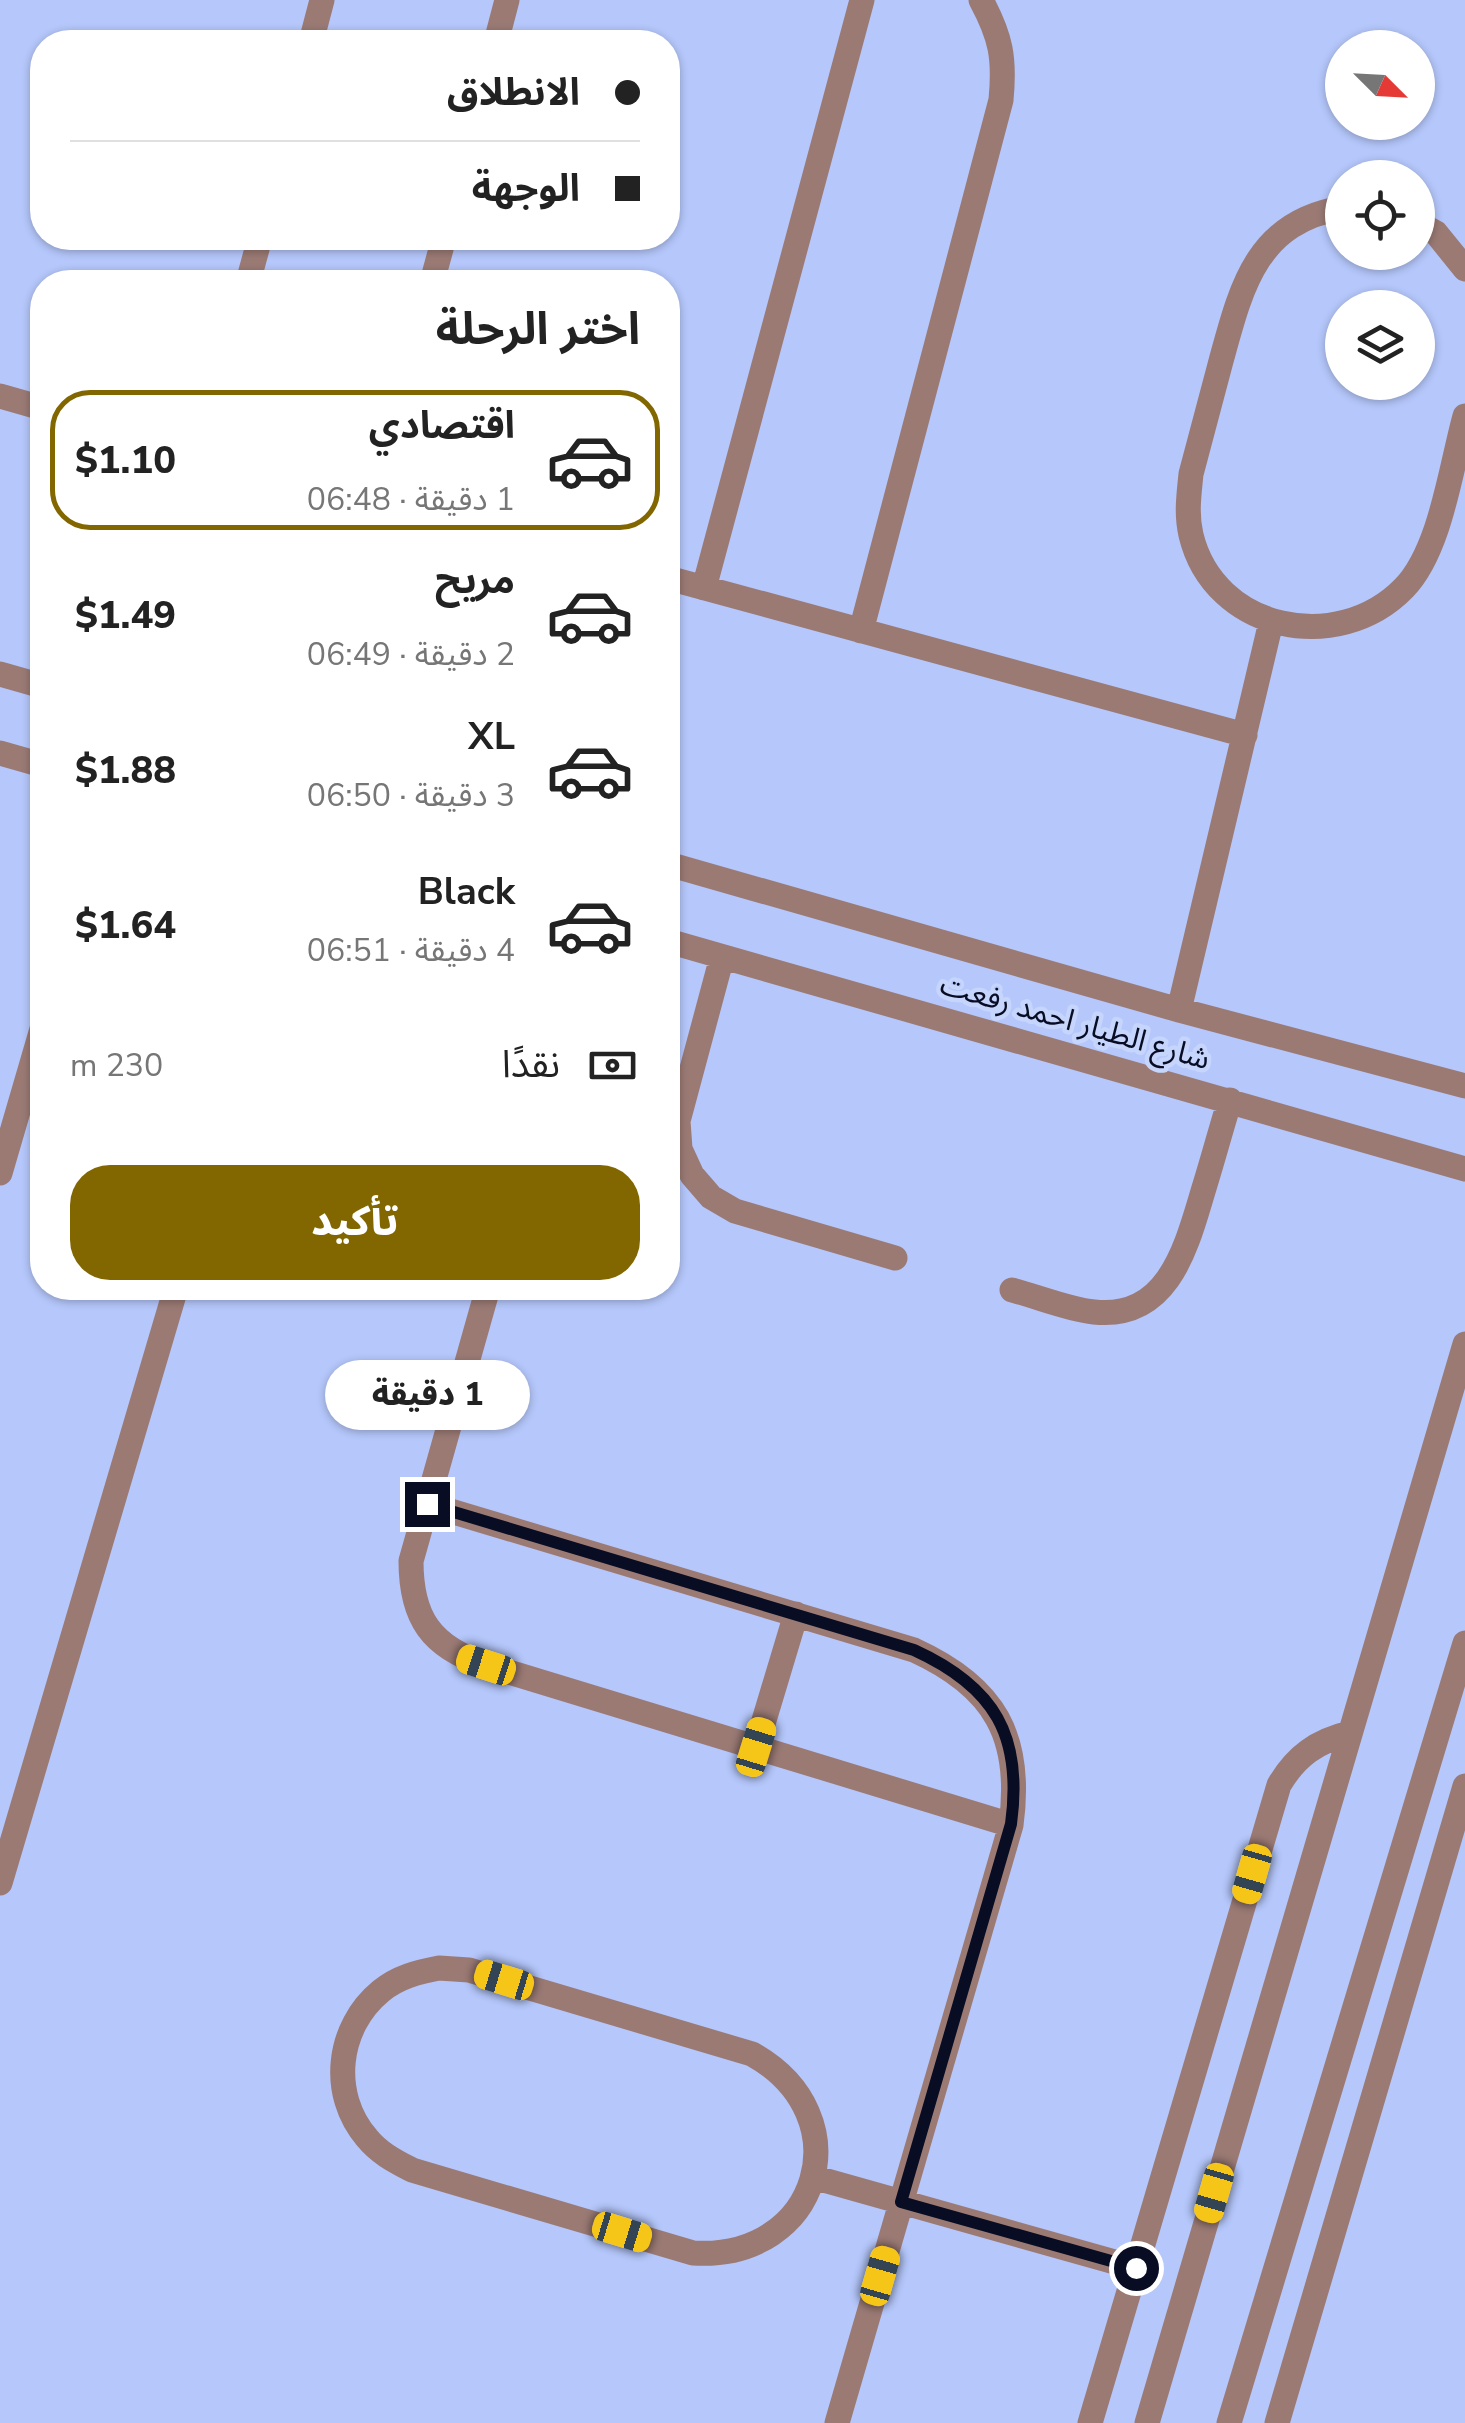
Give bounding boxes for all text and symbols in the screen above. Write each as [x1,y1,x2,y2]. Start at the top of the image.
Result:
north arrow [1325,30,1435,140]
map controls [1325,30,1435,400]
text: الانطلاق [447,67,580,118]
button: locate [1325,160,1435,270]
text: الوجهة [472,163,580,214]
button: layers [1325,290,1435,400]
text: اختر الرحلة [436,299,640,360]
text: اقتصادي [369,400,515,451]
icon: car [545,415,635,505]
text: $1.10 [75,435,176,486]
text: 1 دقيقة · 06:48 [307,478,515,521]
text: مريح [435,555,515,606]
icon: car [545,570,635,660]
text: $1.49 [75,590,176,641]
text: 2 دقيقة · 06:49 [307,633,515,676]
text: XL [468,711,515,762]
icon: car [545,725,635,815]
text: $1.88 [75,745,176,796]
text: 3 دقيقة · 06:50 [307,774,515,817]
text: Black [418,866,515,917]
icon: car [545,880,635,970]
text: $1.64 [75,900,176,951]
text: 4 دقيقة · 06:51 [307,929,515,972]
street label: شارع الطيار احمد رفعت [935,964,1215,1081]
icon: cash [585,1038,640,1093]
text: نقدًا [502,1039,560,1090]
text: 230 m [70,1044,163,1087]
button: تأكيد [70,1165,640,1280]
callout: 1 دقيقة [324,1359,530,1429]
text: 1 دقيقة [372,1373,483,1416]
route end [405,1482,450,1527]
car [453,1641,519,1689]
car [733,1714,779,1780]
car [1229,1841,1275,1907]
car [471,1957,537,2003]
car [1191,2160,1237,2226]
car [589,2209,655,2255]
car [857,2243,903,2309]
route start [1114,2246,1159,2291]

